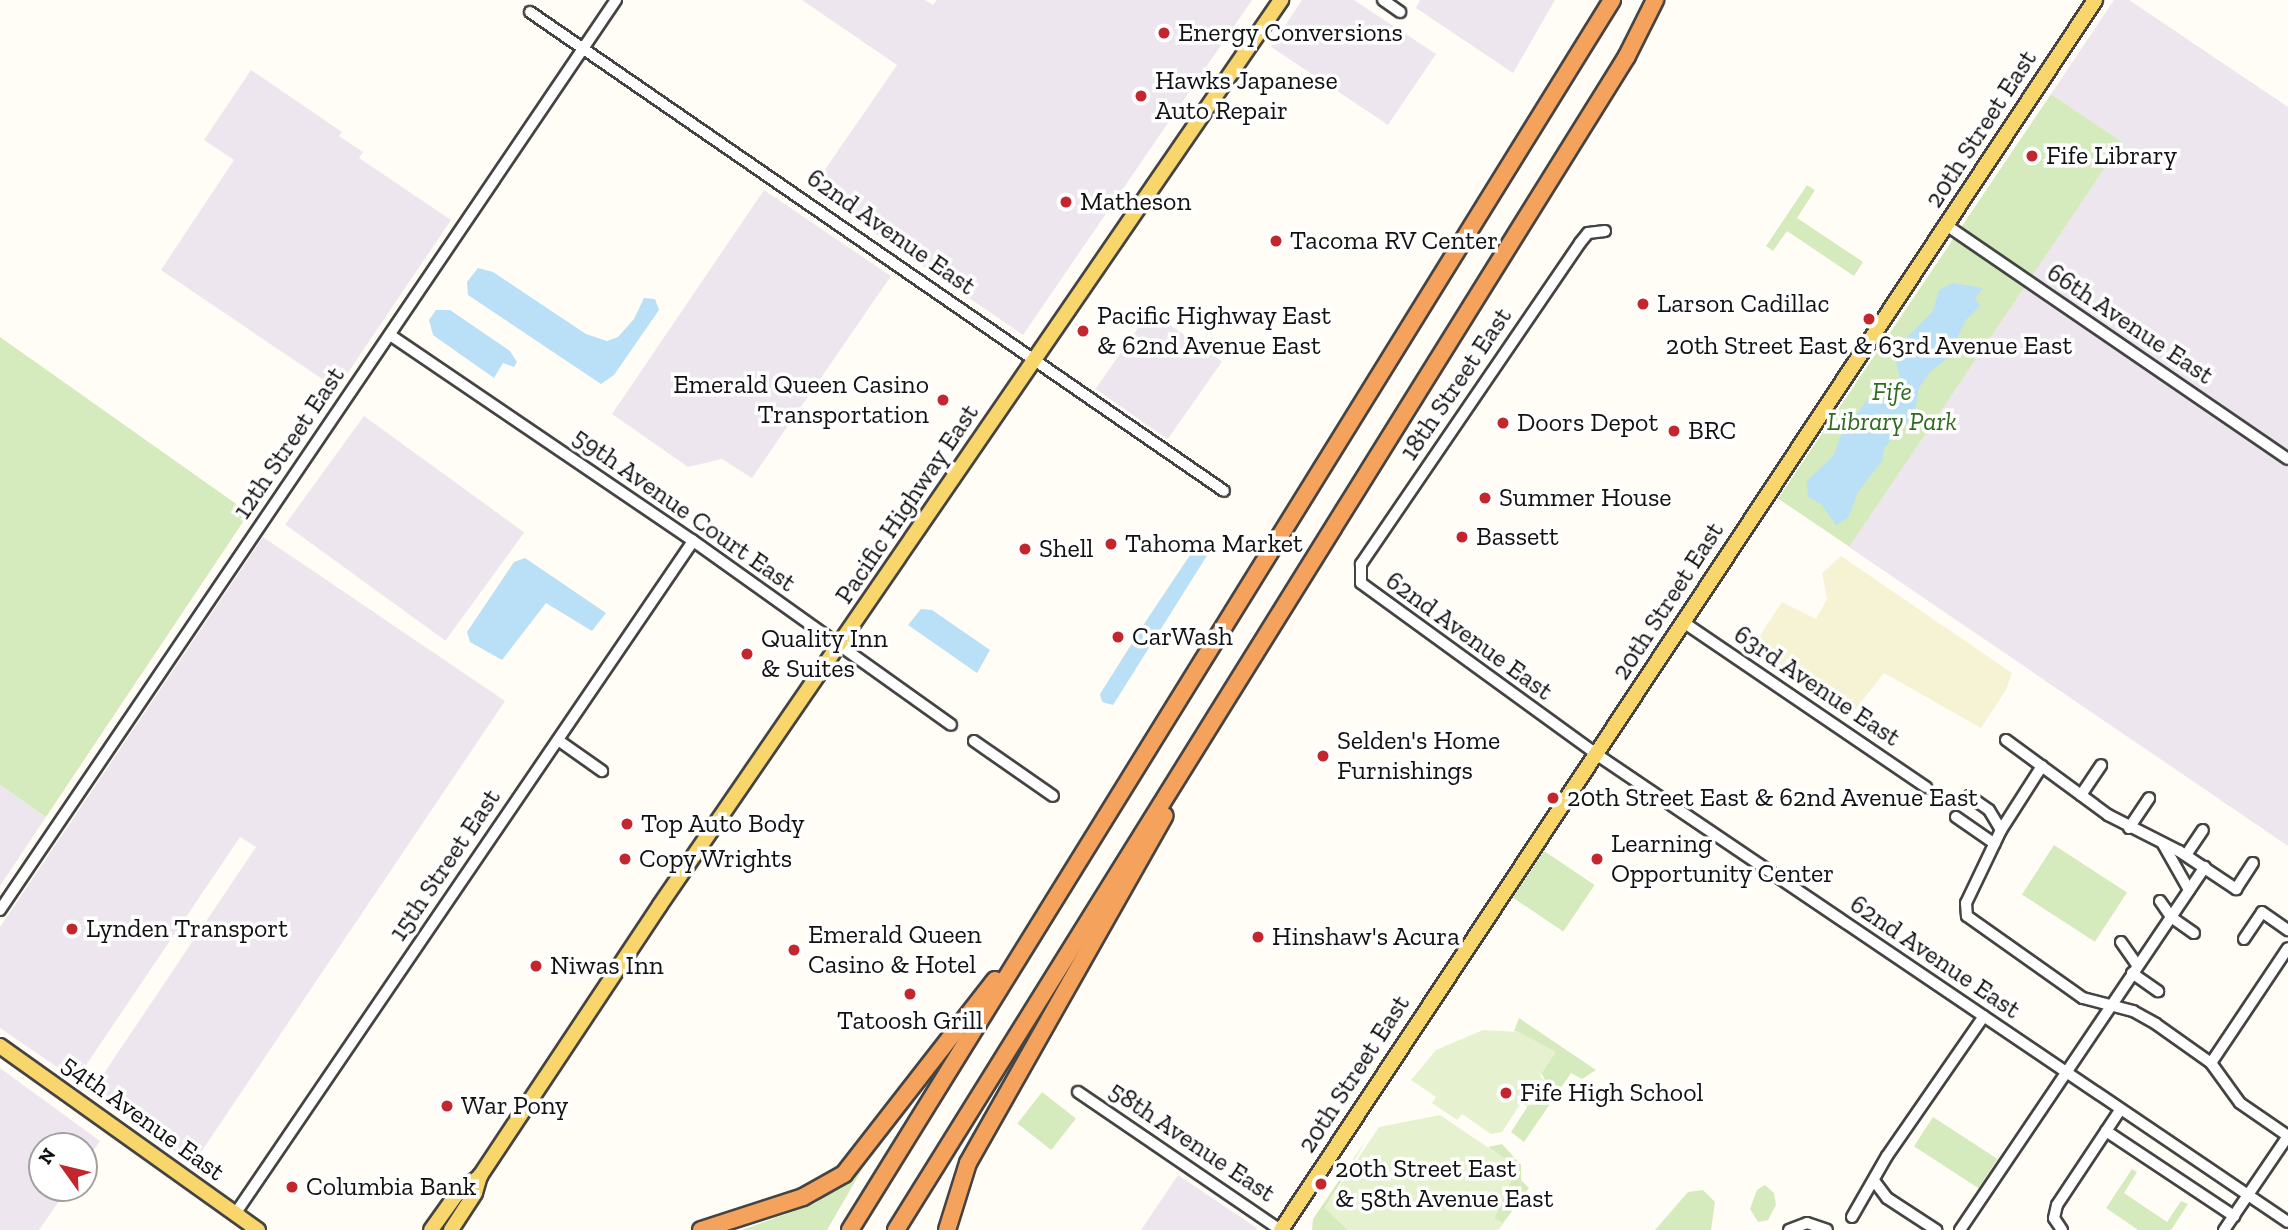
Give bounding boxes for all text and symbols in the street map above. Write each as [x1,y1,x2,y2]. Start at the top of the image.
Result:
place label: Energy Conversions [1178,17,1403,49]
marker: Energy Conversions [1156,25,1172,41]
street label: 20th Street East [1918,44,2044,214]
place label: Hawks Japanese Auto Repair [1155,65,1338,126]
marker: Hawks Japanese Auto Repair [1133,88,1149,104]
place label: Fife Library [2046,140,2177,172]
marker: Fife Library [2024,148,2040,164]
street label: 62nd Avenue East [800,162,982,302]
place label: Matheson [1080,186,1191,218]
marker: Matheson [1058,194,1074,210]
place label: Tacoma RV Center [1290,225,1499,257]
marker: Tacoma RV Center [1268,233,1284,249]
street label: 66th Avenue East [2040,257,2220,391]
place label: Larson Cadillac [1657,288,1829,320]
marker: Larson Cadillac [1635,296,1651,312]
place label: Pacific Highway East & 62nd Avenue East [1097,300,1332,362]
street label: 18th Street East [1393,302,1519,466]
marker: 20th Street East & 63rd Avenue East [1861,311,1877,327]
marker: Pacific Highway East & 62nd Avenue East [1075,323,1091,339]
place label: 20th Street East & 63rd Avenue East [1665,330,2073,362]
street label: 12th Street East [227,361,351,525]
place label: Emerald Queen Casino Transportation [673,369,929,430]
park label: Fife Library Park [1827,376,1957,438]
marker: Emerald Queen Casino Transportation [935,392,951,408]
street label: Pacific Highway East [828,398,986,610]
place label: Doors Depot [1517,407,1658,439]
marker: Doors Depot [1495,415,1511,431]
place label: BRC [1688,415,1736,447]
street label: 59th Avenue Court East [566,421,802,599]
marker: BRC [1666,423,1682,439]
place label: Summer House [1499,482,1672,514]
marker: Summer House [1477,490,1493,506]
street label: 20th Street East [1605,516,1731,686]
place label: Bassett [1476,521,1559,553]
place label: Tahoma Market [1125,528,1303,560]
marker: Bassett [1454,529,1470,545]
place label: Shell [1039,533,1093,565]
marker: Tahoma Market [1103,536,1119,552]
marker: Shell [1017,541,1033,557]
street label: 62nd Avenue East [1379,565,1559,707]
street label: 63rd Avenue East [1728,619,1906,753]
place label: CarWash [1132,621,1233,653]
place label: Quality Inn & Suites [761,623,888,684]
marker: CarWash [1110,629,1126,645]
marker: Quality Inn & Suites [739,646,755,662]
place label: Selden's Home Furnishings [1337,725,1500,786]
marker: Selden's Home Furnishings [1315,748,1331,764]
place label: 20th Street East & 62nd Avenue East [1567,782,1979,814]
street label: 15th Street East [383,783,507,947]
marker: 20th Street East & 62nd Avenue East [1545,790,1561,806]
place label: Top Auto Body [641,808,805,840]
marker: Top Auto Body [619,816,635,832]
place label: Learning Opportunity Center [1611,828,1835,890]
place label: Copy Wrights [639,843,794,875]
marker: Copy Wrights [617,851,633,867]
marker: Learning Opportunity Center [1589,851,1605,867]
street label: 62nd Avenue East [1844,888,2026,1026]
place label: Lynden Transport [86,913,288,945]
place label: Emerald Queen Casino & Hotel [808,919,982,981]
marker: Lynden Transport [64,921,80,937]
place label: Hinshaw's Acura [1272,921,1461,953]
marker: Hinshaw's Acura [1250,929,1266,945]
marker: Emerald Queen Casino & Hotel [786,942,802,958]
place label: Niwas Inn [550,950,664,982]
marker: Niwas Inn [528,958,544,974]
marker: Tatoosh Grill [902,986,918,1002]
street label: 20th Street East [1291,989,1417,1159]
place label: Tatoosh Grill [837,1005,983,1037]
street label: 54th Avenue East [55,1048,231,1188]
street label: 58th Avenue East [1103,1075,1281,1209]
place label: Fife High School [1520,1077,1704,1109]
marker: Fife High School [1498,1085,1514,1101]
place label: War Pony [461,1090,569,1122]
marker: War Pony [439,1098,455,1114]
north arrow [28,1132,98,1202]
text: N [33,1144,60,1169]
place label: 20th Street East & 58th Avenue East [1335,1153,1554,1214]
place label: Columbia Bank [306,1171,476,1203]
marker: 20th Street East & 58th Avenue East [1313,1176,1329,1192]
marker: Columbia Bank [284,1179,300,1195]

